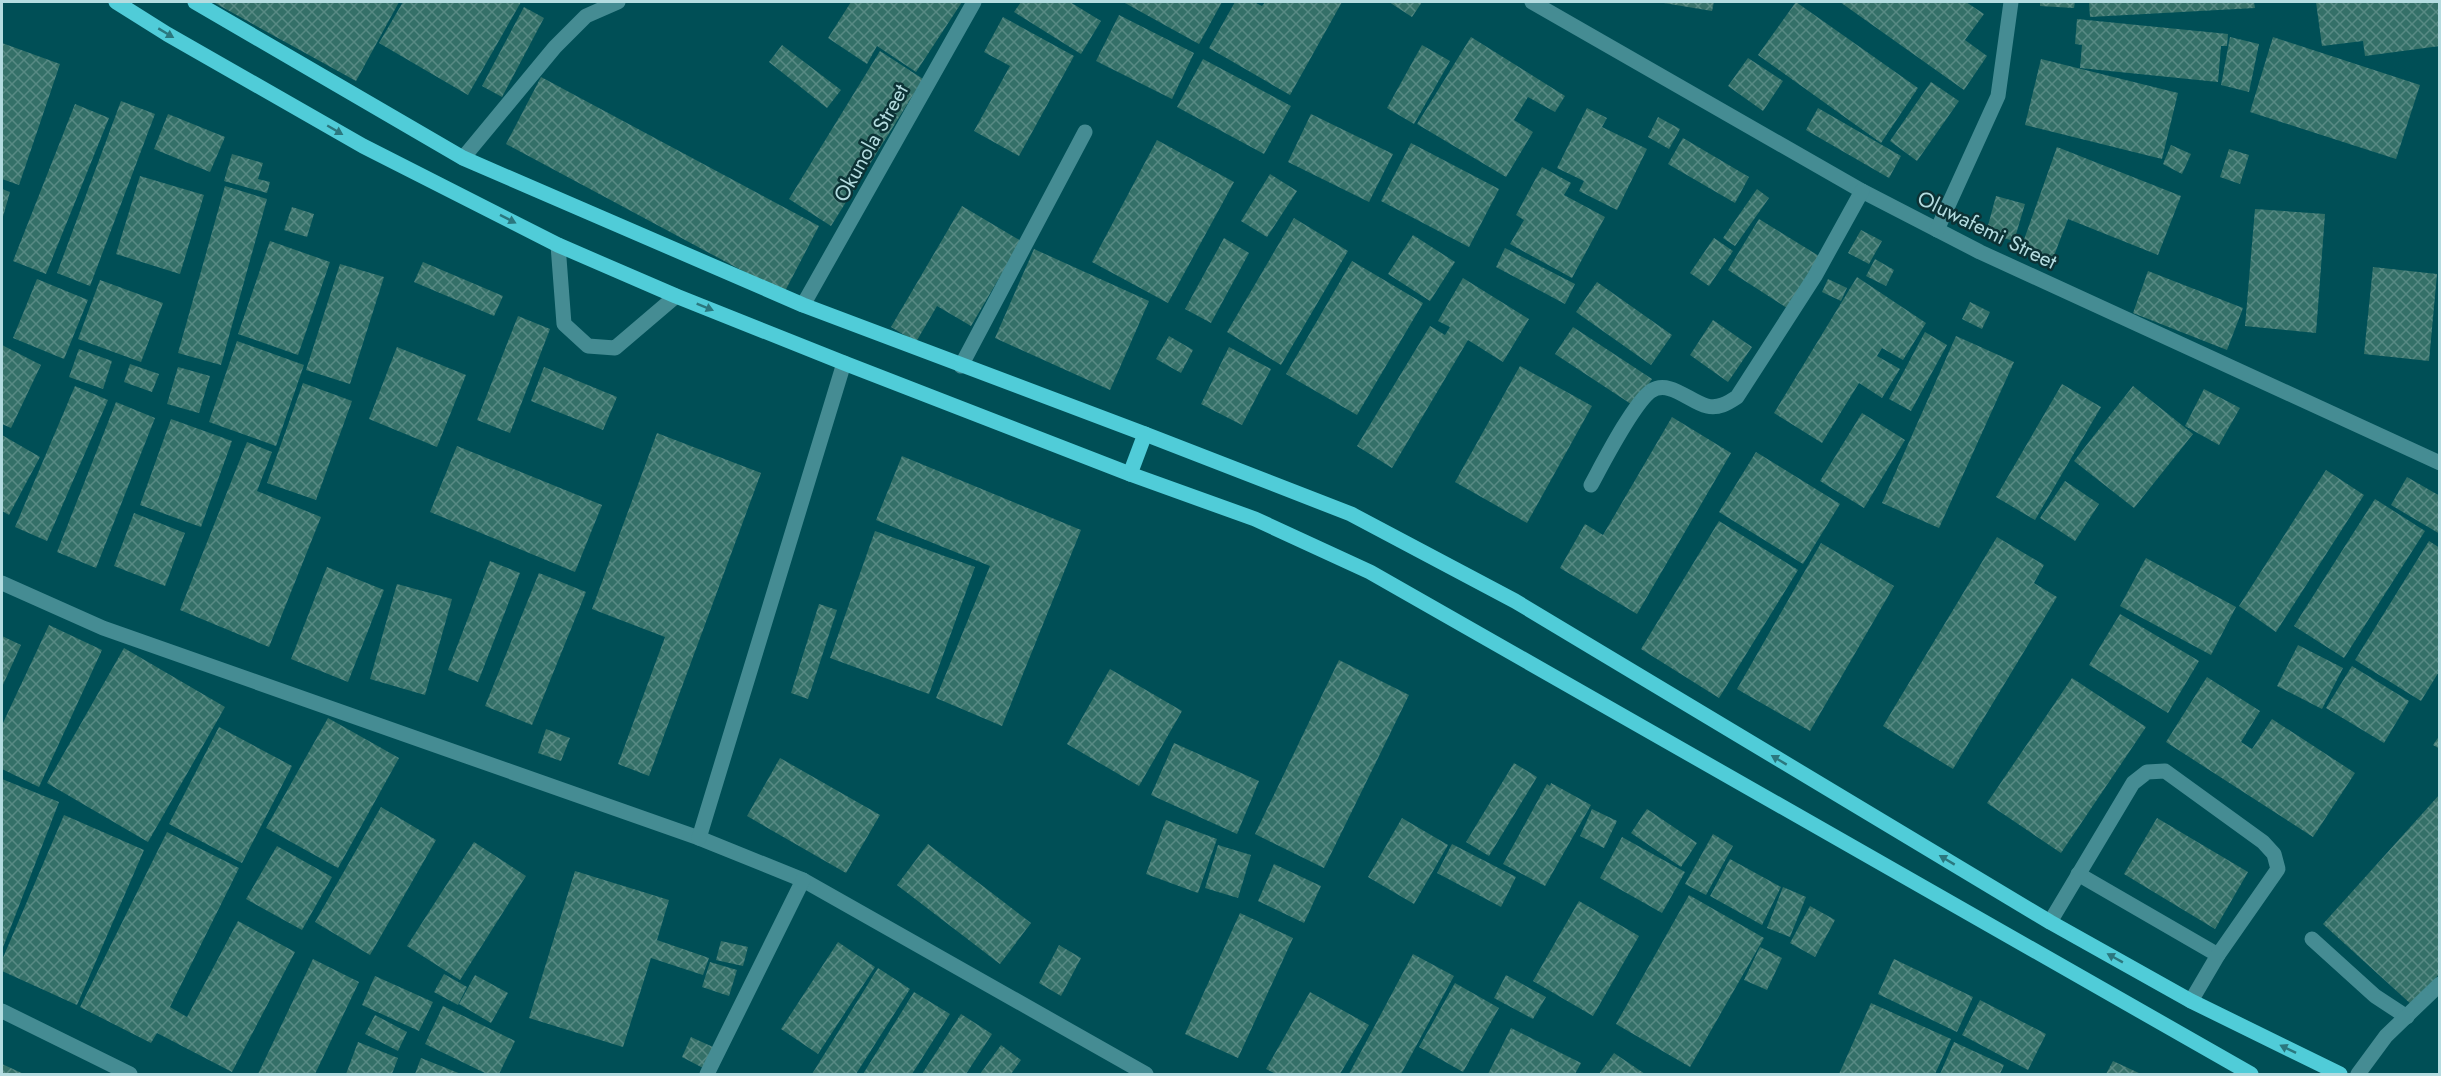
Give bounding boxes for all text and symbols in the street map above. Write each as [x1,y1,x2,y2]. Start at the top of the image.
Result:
one-way arrow [158,27,174,38]
street label: Okunola Street [826,79,916,207]
one-way arrow [327,125,344,135]
street label: Oluwafemi Street [1912,183,2062,277]
one-way arrow [499,214,517,224]
one-way arrow [696,303,714,312]
one-way arrow [1771,754,1787,765]
one-way arrow [1938,855,1955,865]
one-way arrow [2106,953,2123,963]
one-way arrow [2279,1044,2296,1053]

